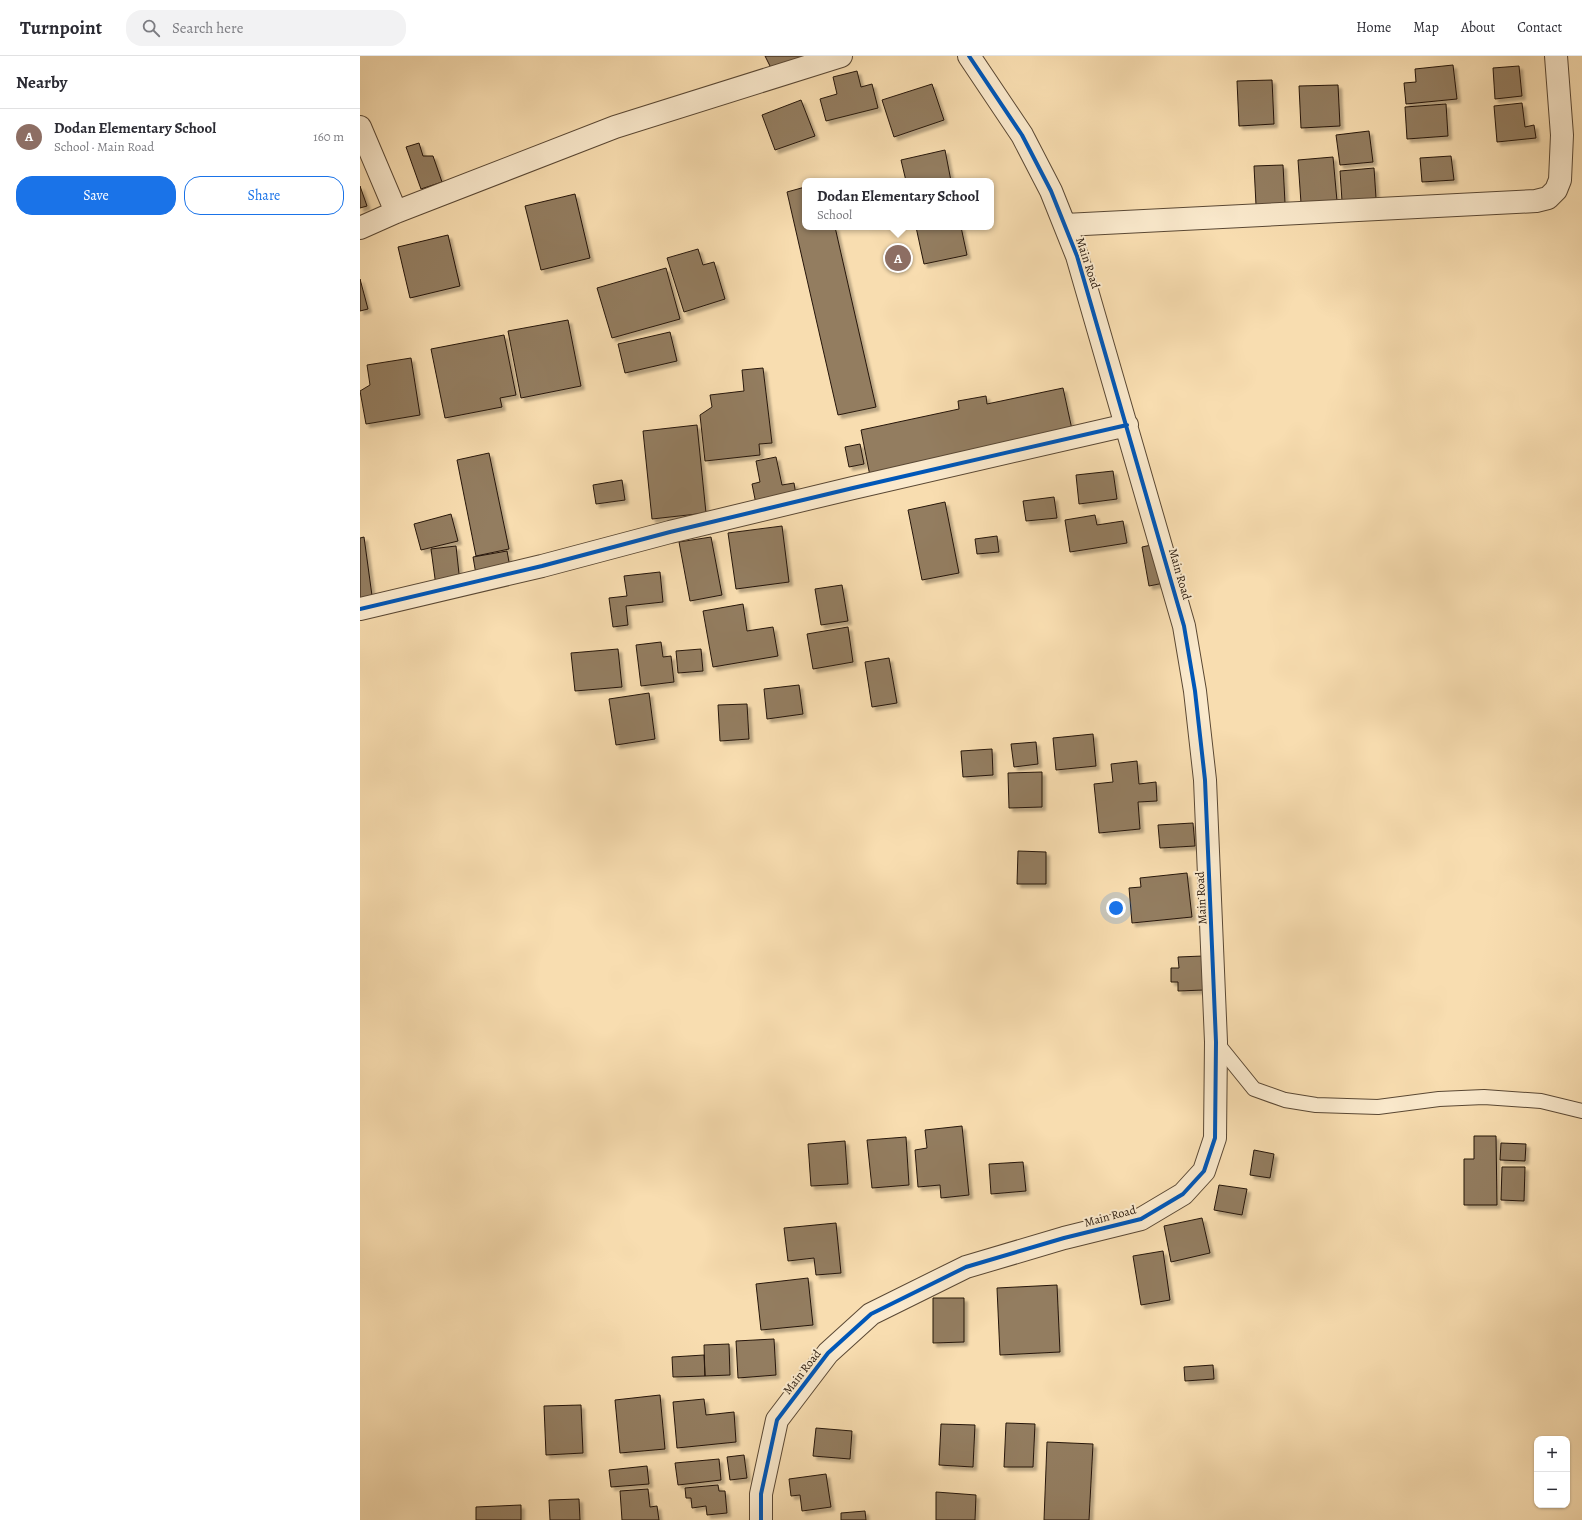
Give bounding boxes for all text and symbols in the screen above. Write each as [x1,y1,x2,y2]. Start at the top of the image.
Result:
search box [126,10,406,46]
text: Turnpoint [20,15,102,41]
icon: search [140,17,162,39]
text: Search here [172,18,243,38]
text: Home [1356,18,1391,37]
text: Map [1413,18,1439,37]
text: About [1461,18,1495,37]
text: Contact [1517,18,1562,37]
text: Nearby [16,71,67,94]
text: Dodan Elementary School [54,118,216,138]
text: A [25,128,33,145]
text: 160 m [313,128,344,145]
text: School · Main Road [54,138,154,155]
button: Save [16,176,176,215]
button: Share [184,176,344,215]
popup [802,178,994,230]
text: Dodan Elementary School [817,186,979,206]
text: School [817,206,852,223]
street label: Main Road [1072,235,1104,291]
pin: A [885,243,911,273]
street label: Main Road [1165,546,1195,602]
street label: Main Road [1192,871,1210,925]
your location [1106,898,1126,918]
street label: Main Road [1082,1201,1138,1231]
street label: Main Road [779,1346,825,1398]
map controls [1534,1436,1570,1508]
button: + [1534,1436,1570,1472]
button: − [1534,1472,1570,1508]

